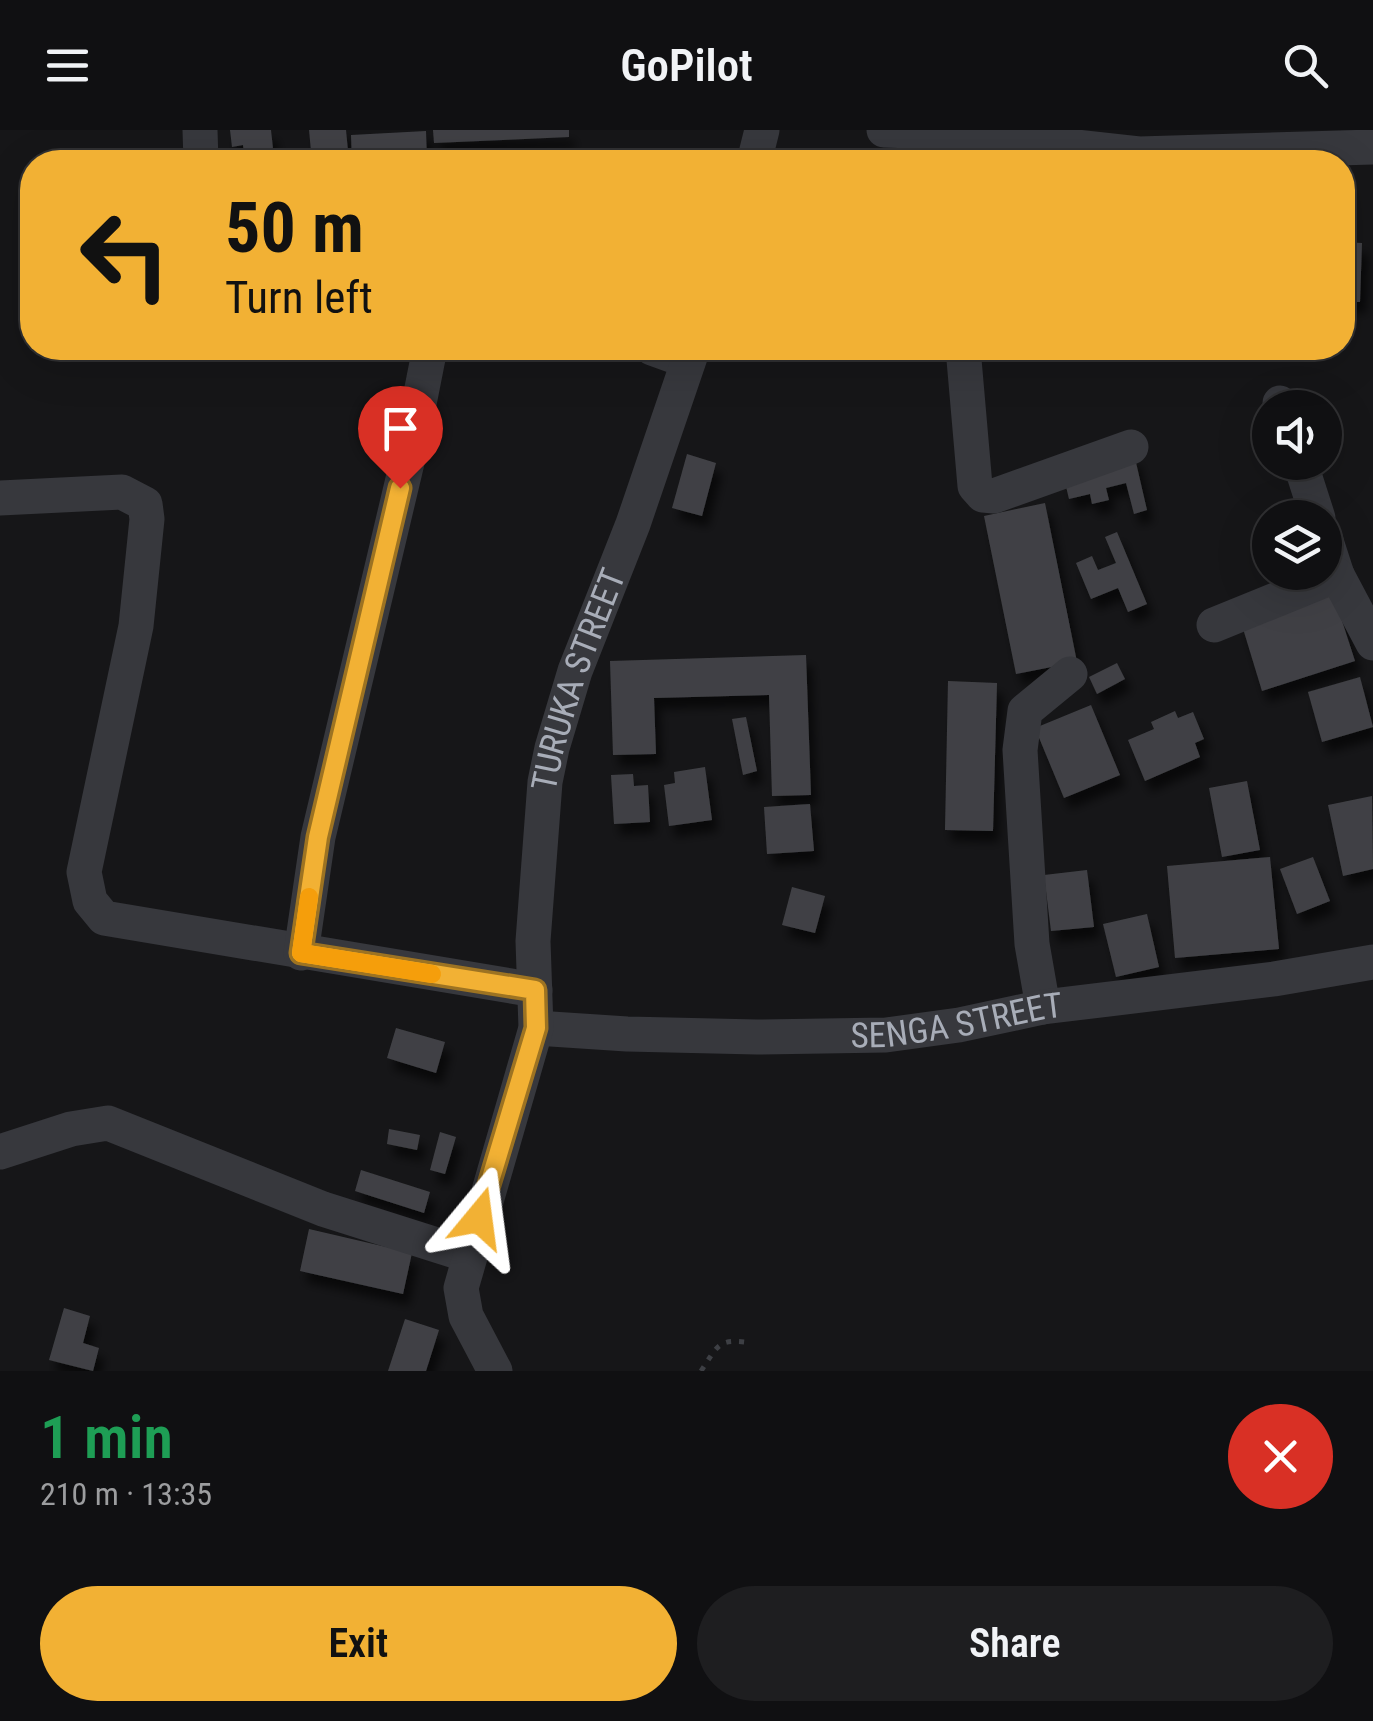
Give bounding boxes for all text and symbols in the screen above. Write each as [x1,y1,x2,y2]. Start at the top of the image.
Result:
icon: menu [40,38,95,93]
icon: search [1278,38,1333,93]
text: GoPilot [620,39,753,92]
text: 50 m [225,187,364,269]
icon: left [60,190,190,320]
text: Turn left [225,271,373,324]
pin [358,386,443,489]
map controls [1252,390,1342,590]
button: sound [1252,390,1342,480]
icon: arrive [373,401,428,456]
button: layers [1252,500,1342,590]
street label: TURUKA STREET [524,563,634,795]
street label: SENGA STREET [850,985,1065,1057]
position arrow [427,1166,531,1270]
text: 1 min [40,1402,173,1473]
button: close [1228,1404,1333,1509]
text: 210 m · 13:35 [40,1475,212,1513]
button: Exit [40,1586,677,1701]
button: Share [697,1586,1333,1701]

